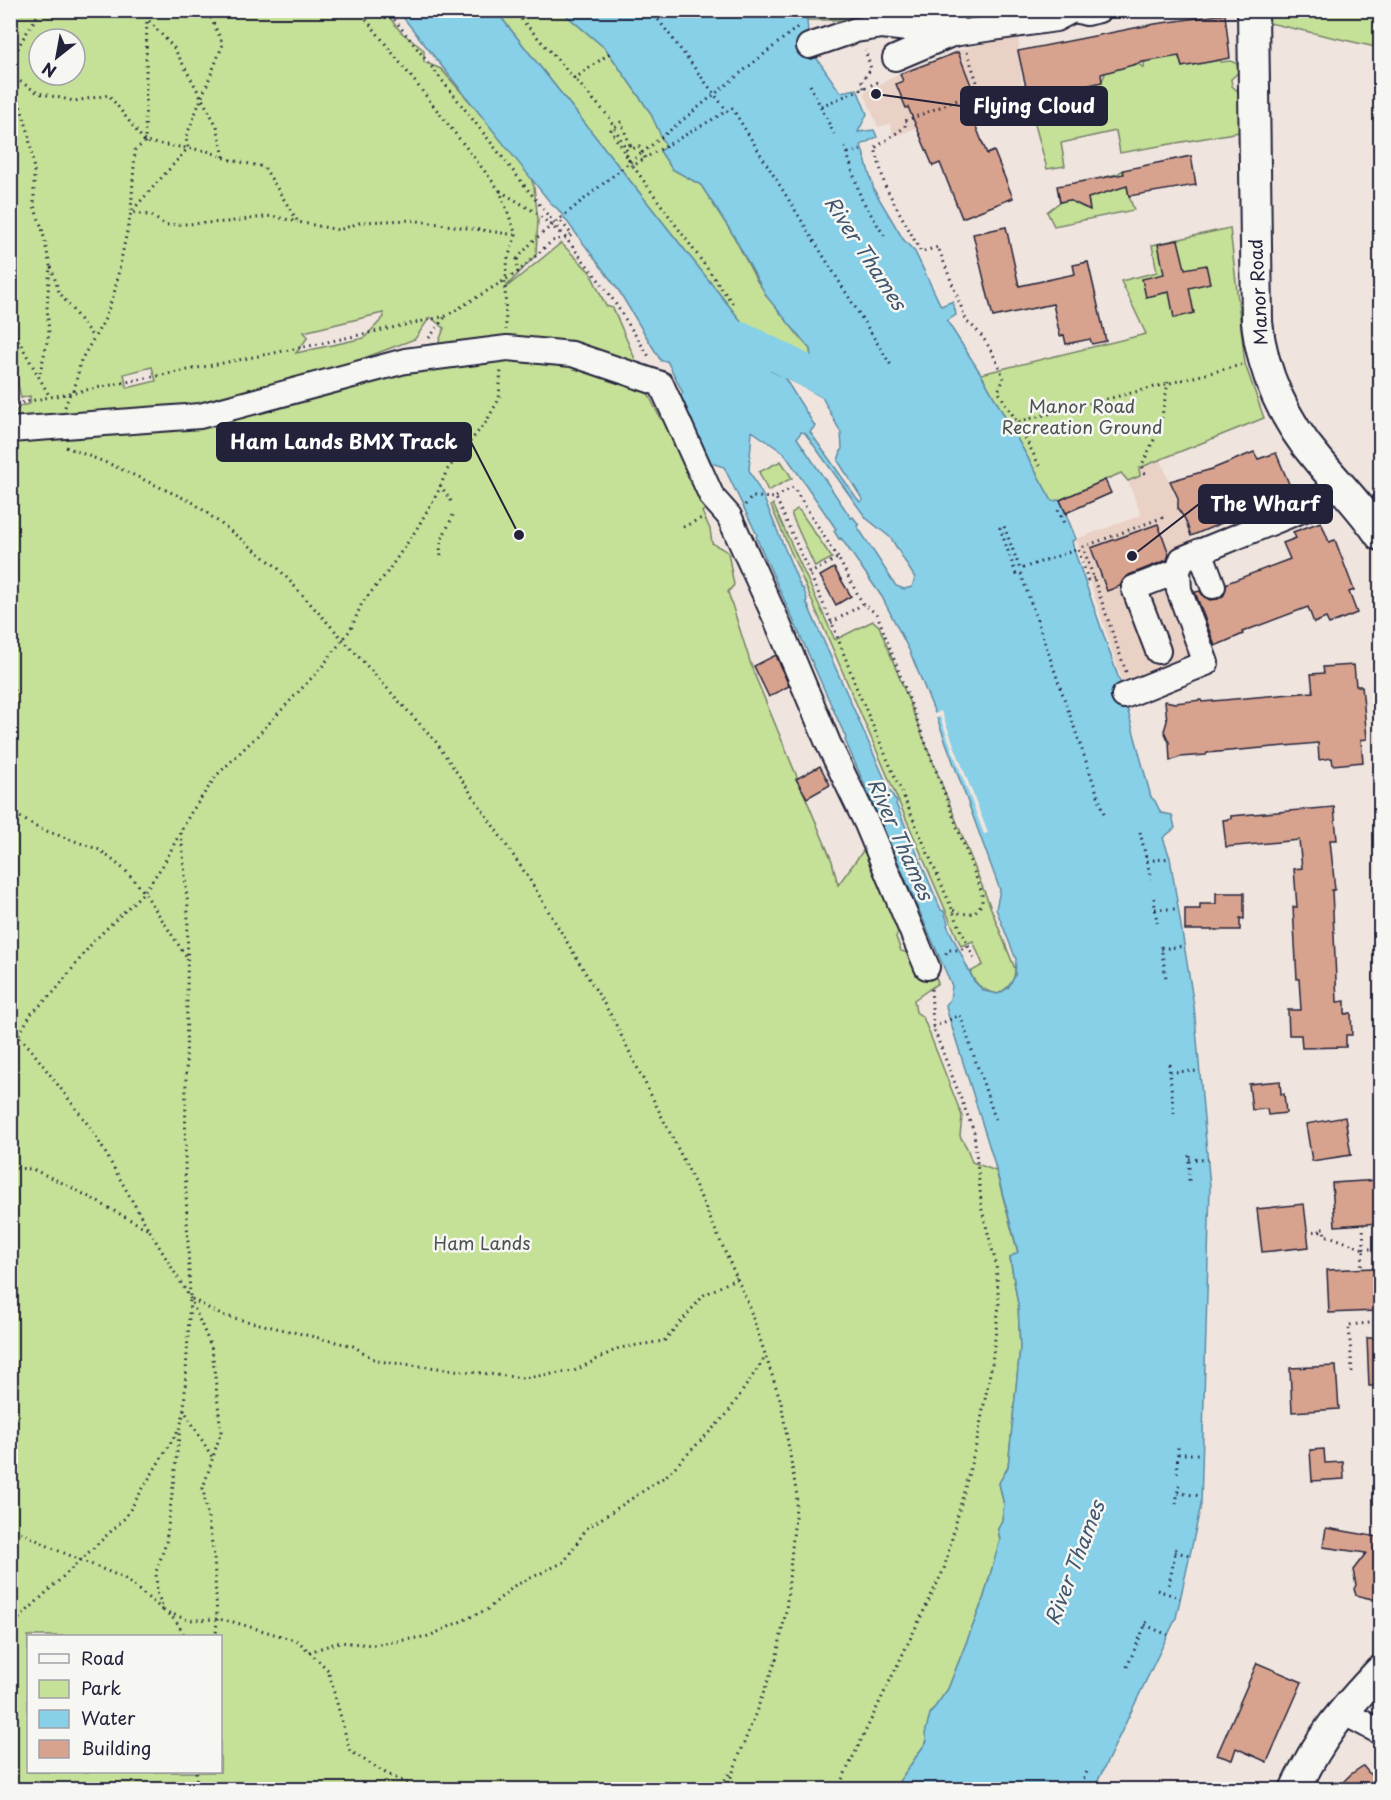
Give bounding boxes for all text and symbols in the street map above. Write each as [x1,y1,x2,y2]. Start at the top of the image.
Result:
north arrow [27,27,87,87]
text: N [37,57,60,84]
callout: Flying Cloud [961,87,1107,125]
text: Flying Cloud [973,90,1095,120]
water label: River Thames [818,189,915,317]
street label: Manor Road [1241,238,1274,346]
park label: Manor Road Recreation Ground [1001,392,1163,440]
callout: Ham Lands BMX Track [217,423,471,461]
text: Ham Lands BMX Track [230,426,458,456]
callout: The Wharf [1199,485,1332,523]
text: The Wharf [1210,488,1321,518]
water label: River Thames [861,773,942,906]
park label: Ham Lands [433,1229,531,1256]
water label: River Thames [1037,1495,1112,1629]
legend [27,1635,222,1773]
text: Road [81,1644,125,1671]
text: Park [81,1674,121,1701]
text: Water [81,1704,136,1731]
text: Building [81,1734,151,1761]

